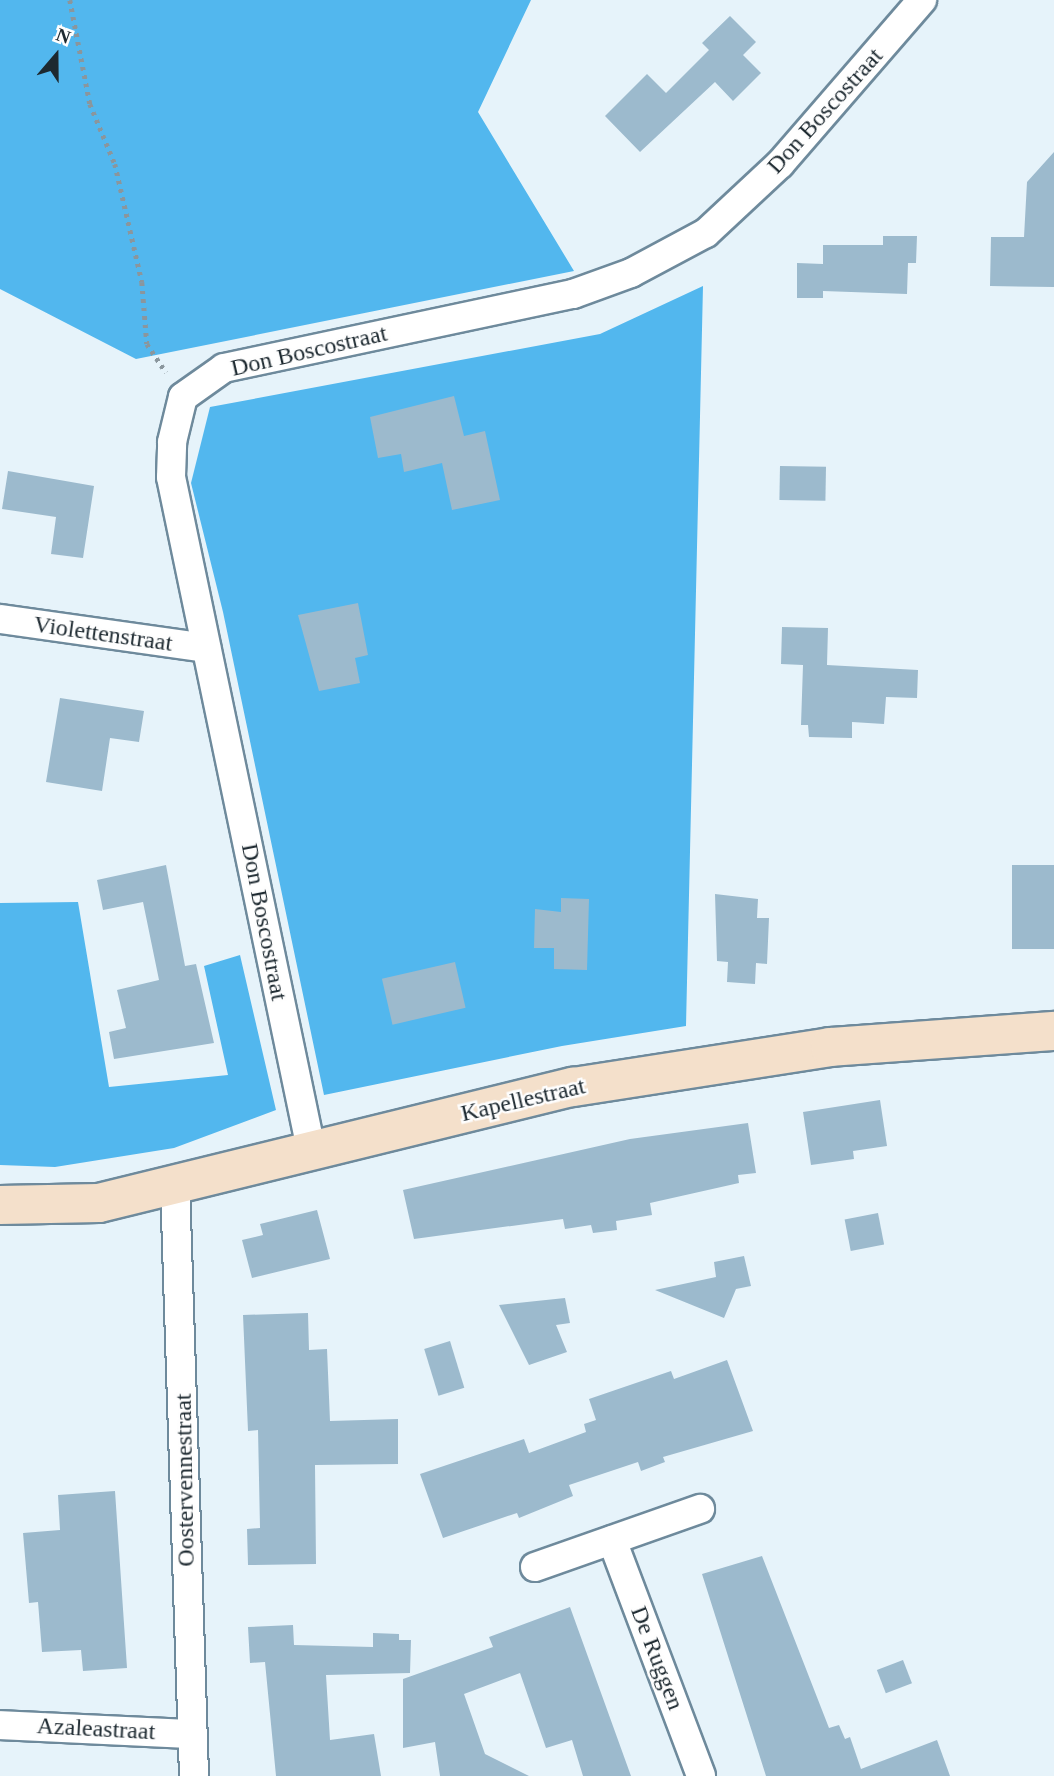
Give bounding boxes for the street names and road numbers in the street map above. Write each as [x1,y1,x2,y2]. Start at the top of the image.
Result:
street label: Don Boscostraat [761,42,889,180]
street label: Don Boscostraat [228,319,390,383]
street label: Violettenstraat [32,610,174,658]
street label: Don Boscostraat [235,841,293,1003]
street label: Kapellestraat [458,1072,588,1128]
street label: Oostervennestraat [169,1393,201,1567]
street label: De Ruggen [624,1602,690,1714]
street label: Azaleastraat [36,1712,156,1746]

